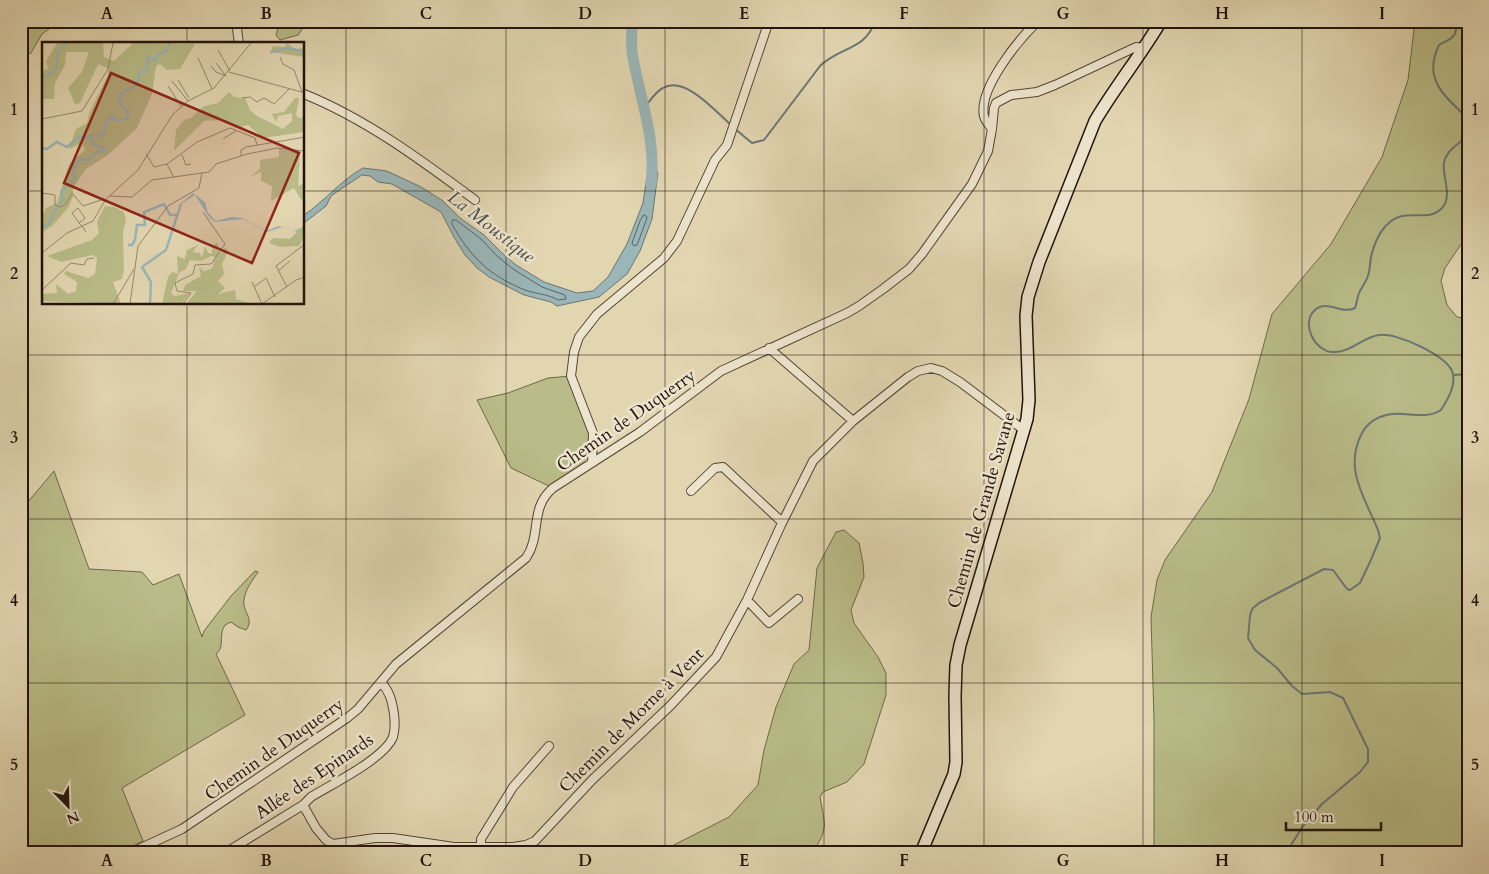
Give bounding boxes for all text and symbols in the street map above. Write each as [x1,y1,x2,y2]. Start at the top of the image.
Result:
text: A [101,3,113,25]
text: B [260,3,272,25]
text: C [420,3,432,25]
text: D [578,3,592,25]
text: E [739,3,749,25]
text: F [899,3,909,25]
text: G [1056,3,1070,25]
text: H [1215,3,1229,25]
text: I [1379,3,1385,25]
inset map [42,42,305,305]
text: 1 [10,99,18,121]
text: 1 [1471,99,1479,121]
water label: La Moustique [442,184,541,270]
text: 2 [10,263,18,285]
text: 2 [1471,263,1479,285]
street label: Chemin de Duquerry [552,363,701,478]
street label: Chemin de Grande Savane [941,409,1022,611]
text: 3 [10,427,18,449]
text: 3 [1471,427,1479,449]
text: 4 [10,590,18,612]
text: 4 [1471,590,1479,612]
street label: Chemin de Morne à Vent [553,642,710,799]
street label: Chemin de Duquerry [200,692,349,807]
street label: Allée des Epinards [250,728,378,825]
text: 5 [10,754,18,776]
text: 5 [1471,754,1479,776]
north arrow [42,782,92,832]
scale bar [1286,799,1382,831]
text: N [64,806,82,829]
text: 100 m [1294,807,1334,827]
text: A [101,850,113,872]
text: B [260,850,272,872]
text: C [420,850,432,872]
text: D [578,850,592,872]
text: E [739,850,749,872]
text: F [899,850,909,872]
text: G [1056,850,1070,872]
text: H [1215,850,1229,872]
text: I [1379,850,1385,872]

